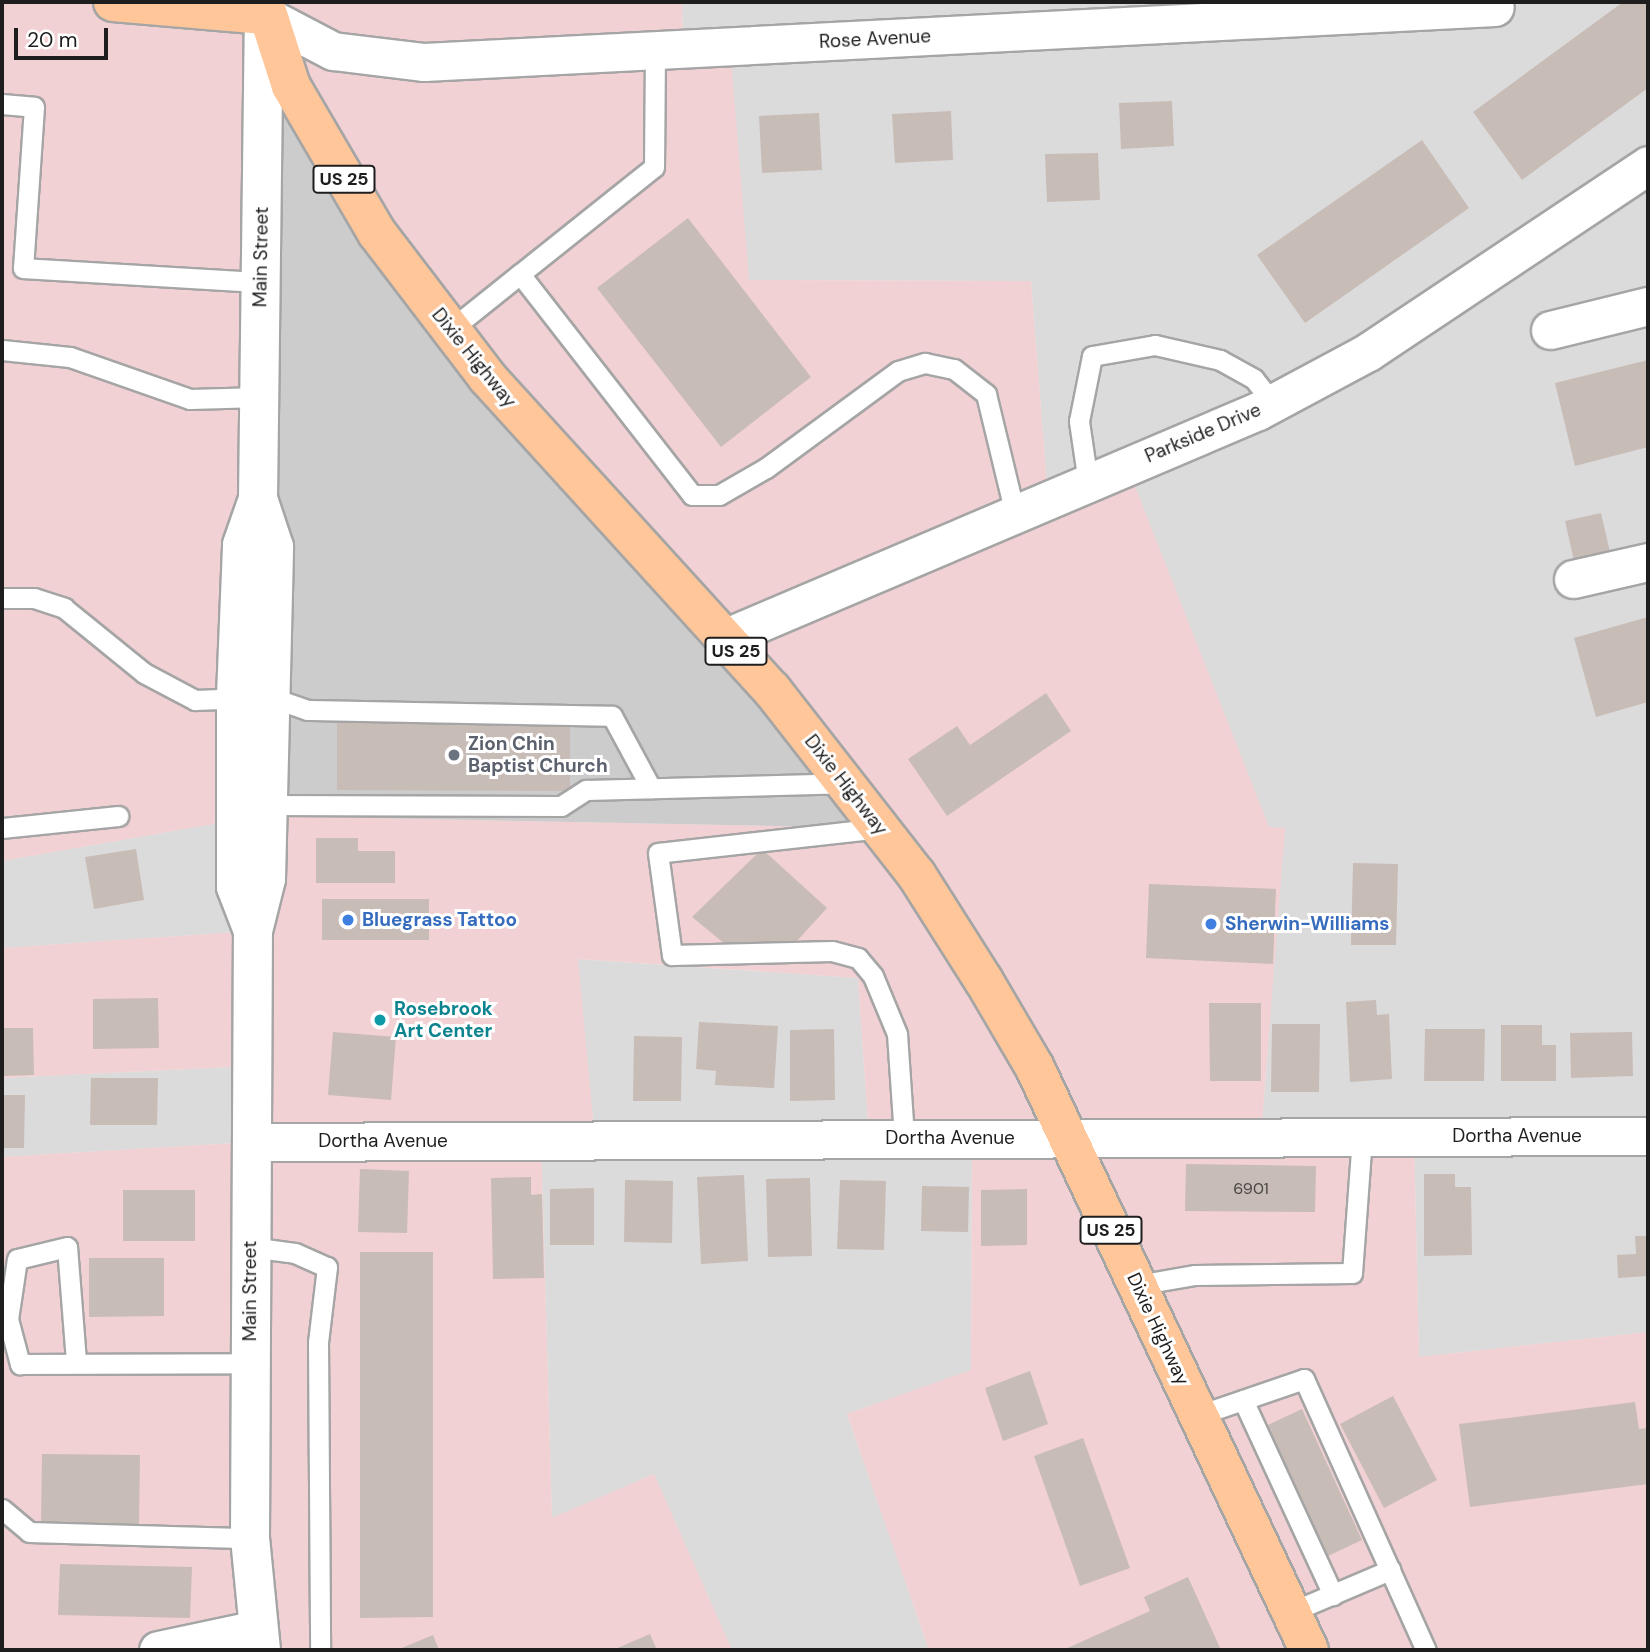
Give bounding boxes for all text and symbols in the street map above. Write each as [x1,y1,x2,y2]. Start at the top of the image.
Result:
scale bar [18,14,112,58]
street label: Rose Avenue [819,25,931,53]
text: 20 m [27,26,78,54]
road number: US 25 [311,164,377,194]
street label: Main Street [249,206,273,308]
street label: Dixie Highway [427,304,521,412]
street label: Parkside Drive [1142,398,1264,468]
road number: US 25 [703,636,769,666]
street label: Dixie Highway [800,730,892,840]
place label: Zion Chin Baptist Church [468,733,608,777]
marker: Zion Chin Baptist Church [446,747,462,763]
place label: Bluegrass Tattoo [362,909,517,931]
marker: Bluegrass Tattoo [340,912,356,928]
place label: Sherwin-Williams [1225,913,1389,935]
marker: Sherwin-Williams [1203,916,1219,932]
place label: Rosebrook Art Center [394,998,493,1042]
marker: Rosebrook Art Center [372,1012,388,1028]
street label: Dortha Avenue [1452,1125,1582,1147]
street label: Dortha Avenue [885,1127,1015,1149]
street label: Dortha Avenue [318,1130,448,1152]
house number: 6901 [1233,1179,1269,1199]
road number: US 25 [1078,1216,1144,1245]
street label: Main Street [239,1241,261,1341]
street label: Dixie Highway [1122,1269,1194,1389]

